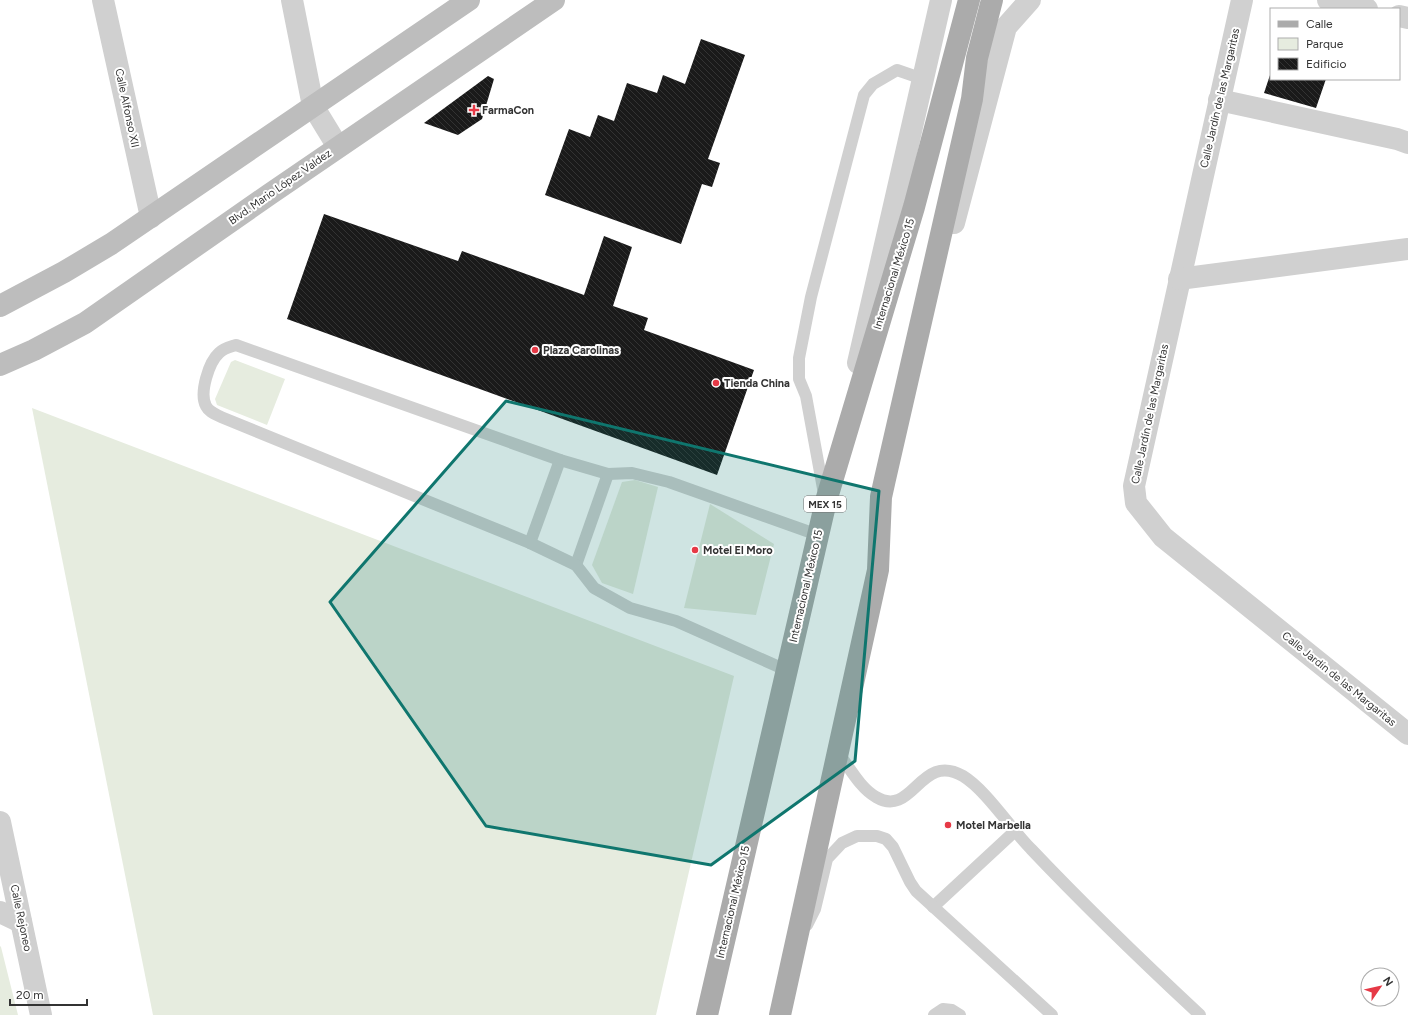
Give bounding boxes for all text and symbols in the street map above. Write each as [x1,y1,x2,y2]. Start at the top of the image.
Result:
legend [1270,8,1400,80]
text: Calle [1306,17,1333,31]
street label: Calle Jardín de las Margaritas [1198,27,1242,169]
text: Parque [1306,37,1344,51]
text: Edificio [1306,57,1346,71]
street label: Calle Alfonso XII [112,67,142,149]
place label: FarmaCon [482,104,534,117]
marker: FarmaCon [469,105,479,115]
street label: Blvd. Mario López Valdez [226,147,334,227]
street label: Internacional México 15 [871,217,917,331]
street label: Calle Jardín de las Margaritas [1129,343,1171,485]
place label: Plaza Carolinas [543,344,619,357]
marker: Plaza Carolinas [530,345,540,355]
place label: Tienda China [724,377,790,390]
marker: Tienda China [711,378,721,388]
road number: MEX 15 [804,496,846,512]
street label: Internacional México 15 [787,528,825,644]
place label: Motel El Moro [703,544,773,557]
marker: Motel El Moro [690,545,700,555]
street label: Calle Jardín de las Margaritas [1279,629,1399,729]
place label: Motel Marbella [956,819,1031,832]
marker: Motel Marbella [943,820,953,830]
street label: Internacional México 15 [714,844,752,960]
street label: Calle Rejoneo [8,883,34,953]
north arrow [1360,967,1400,1007]
text: N [1380,975,1396,989]
scale bar [10,981,87,1007]
text: 20 m [16,988,44,1002]

